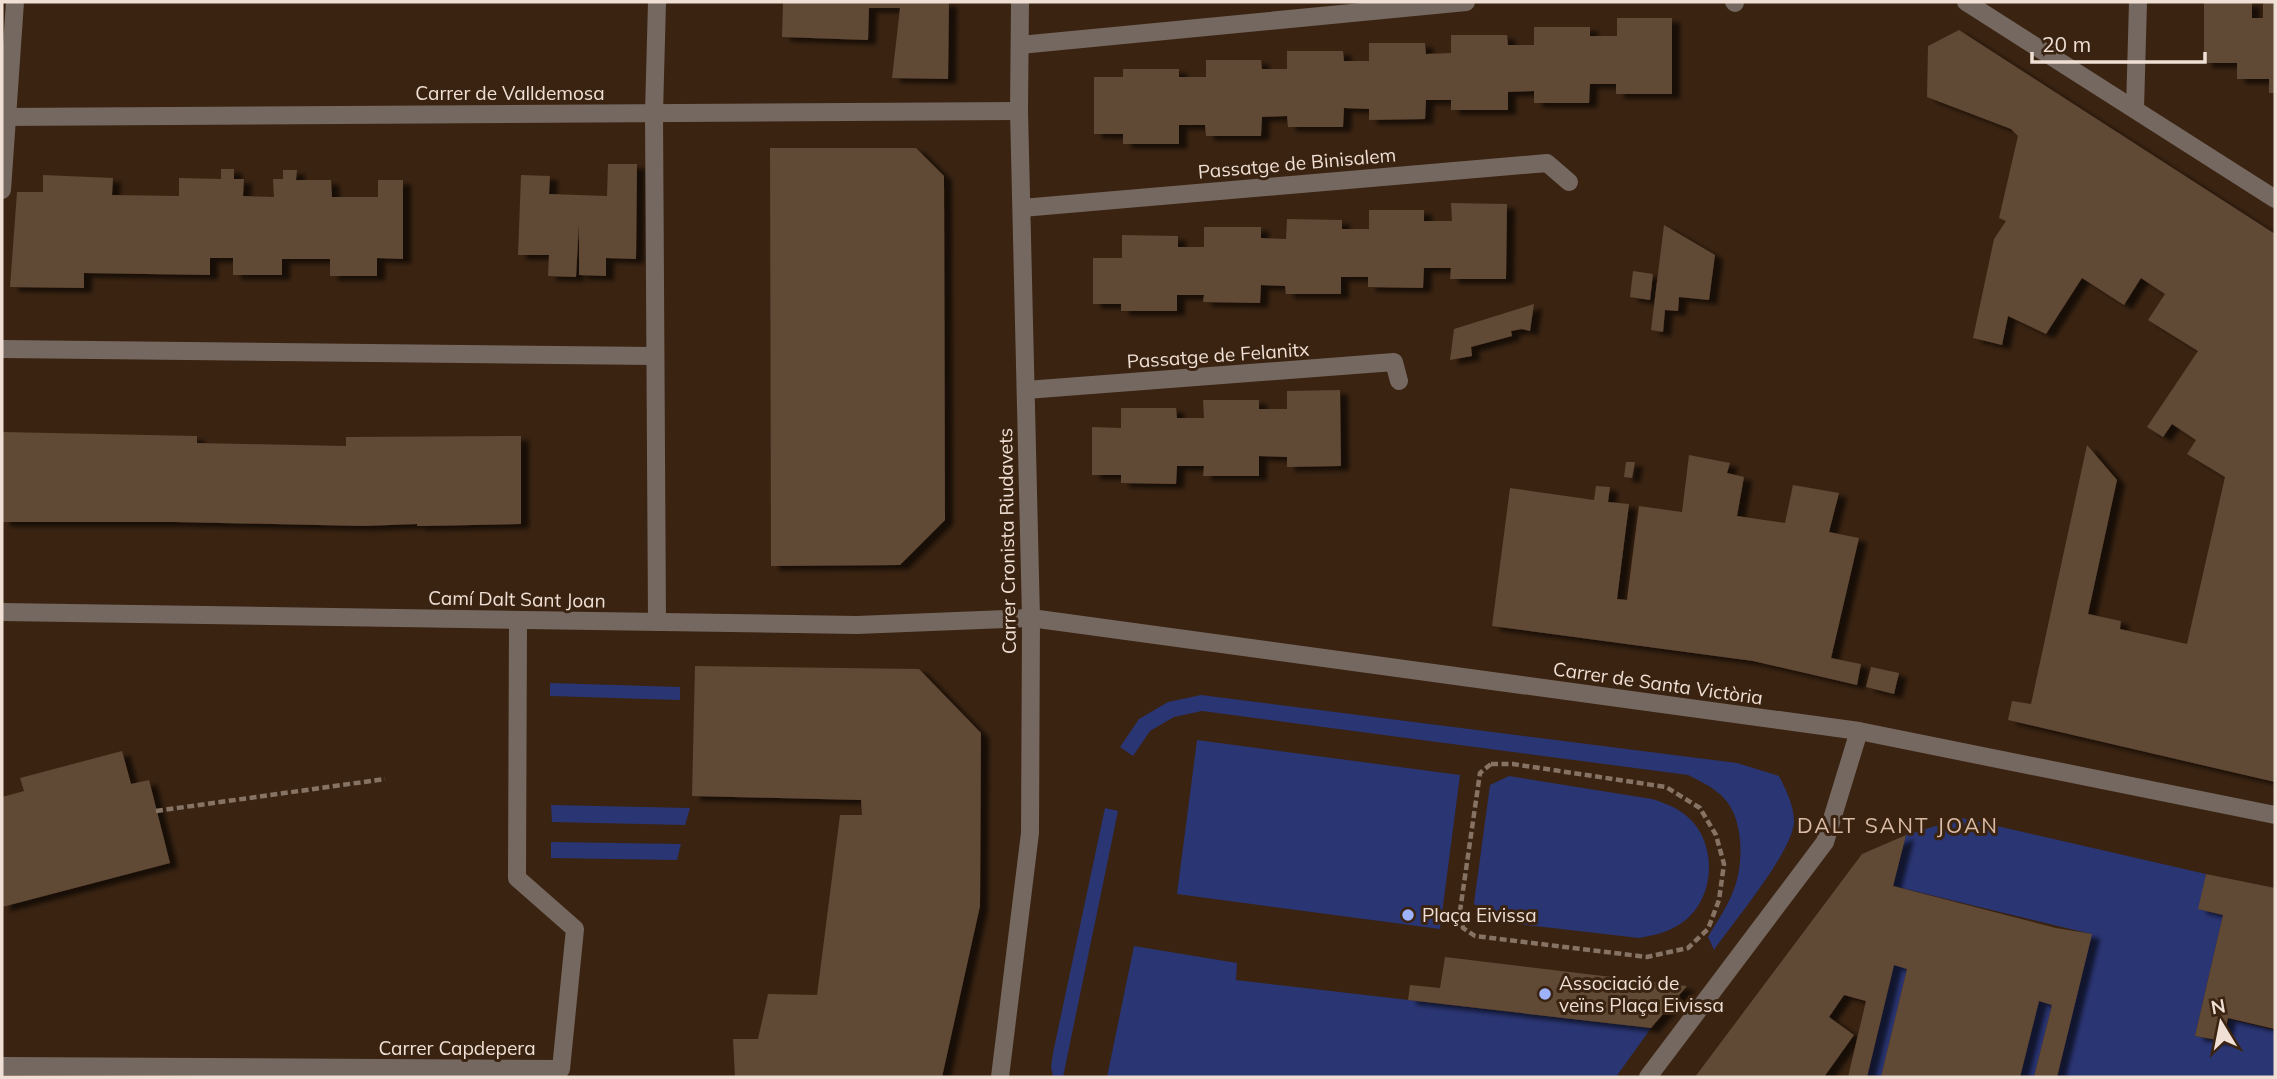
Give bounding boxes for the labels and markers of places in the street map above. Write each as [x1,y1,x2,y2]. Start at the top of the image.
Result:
place label: Plaça Eivissa [1422,903,1537,927]
marker: Plaça Eivissa [1400,907,1416,923]
place label: Associació de veïns Plaça Eivissa [1559,971,1724,1017]
marker: Associació de veïns Plaça Eivissa [1537,986,1553,1002]

